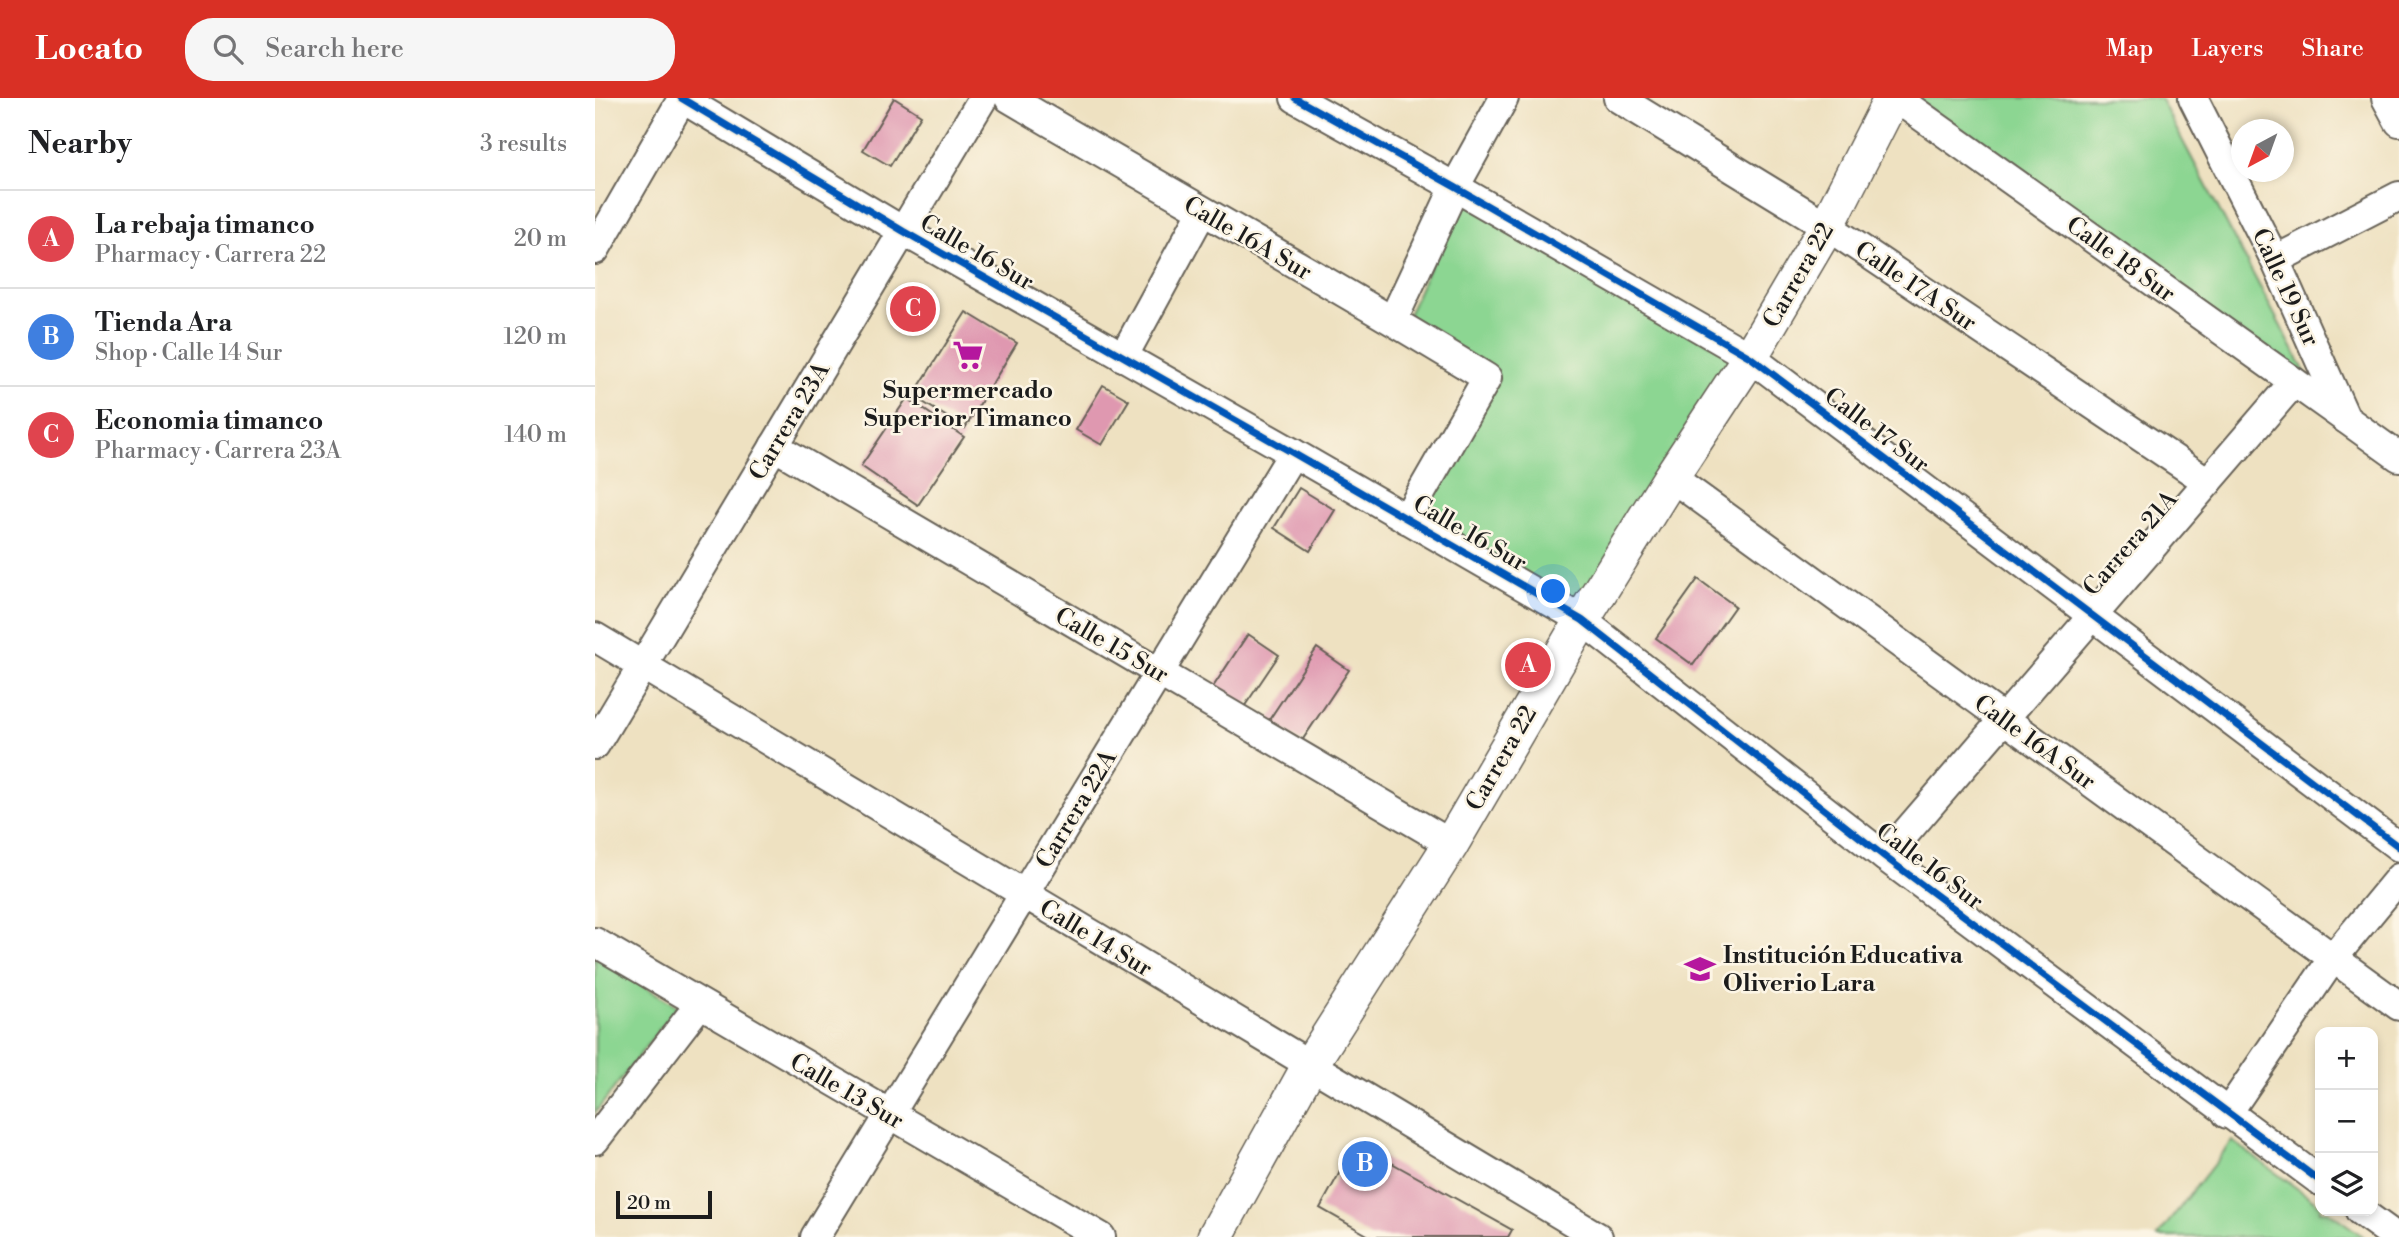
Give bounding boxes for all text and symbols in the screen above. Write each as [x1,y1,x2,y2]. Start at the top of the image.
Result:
search box [185,18,675,81]
text: Locato [35,29,143,70]
icon: search [209,30,247,68]
text: Search here [265,33,404,65]
text: Map [2106,34,2153,64]
text: Layers [2191,34,2263,64]
text: Share [2301,34,2364,64]
north arrow [2231,119,2294,182]
text: Nearby [28,125,132,163]
text: 3 results [480,130,567,158]
street label: Calle 16A Sur [1178,190,1317,288]
street label: Calle 16 Sur [914,208,1039,298]
text: La rebaja timanco [95,209,315,241]
street label: Calle 18 Sur [2060,210,2181,309]
street label: Carrera 22 [1757,218,1841,333]
street label: Calle 19 Sur [2245,224,2325,351]
text: A [43,225,59,253]
text: 20 m [514,225,567,253]
street label: Calle 17A Sur [1849,235,1982,338]
text: Pharmacy · Carrera 22 [95,241,326,269]
pin: C [890,283,936,335]
text: Tienda Ara [95,307,232,339]
text: B [42,323,60,351]
text: 120 m [503,323,567,351]
supermarket icon: Supermercado Superior Timanco [951,338,985,372]
text: Shop · Calle 14 Sur [95,339,283,367]
street label: Carrera 23A [743,357,837,486]
place label: Supermercado Superior Timanco [864,376,1072,434]
street label: Calle 17 Sur [1818,382,1935,480]
text: Economia timanco [95,405,323,437]
text: C [43,421,59,449]
text: 140 m [504,421,567,449]
text: Pharmacy · Carrera 23A [95,437,341,465]
street label: Carrera 21A [2077,484,2185,603]
street label: Calle 16 Sur [1407,489,1532,579]
your location [1536,574,1570,608]
street label: Calle 15 Sur [1049,601,1174,690]
pin: A [1505,639,1551,691]
street label: Calle 16A Sur [1968,689,2101,797]
street label: Carrera 22 [1460,701,1544,816]
street label: Carrera 22A [1030,744,1124,874]
street label: Calle 16 Sur [1870,817,1989,917]
street label: Calle 14 Sur [1034,893,1157,984]
place label: Institución Educativa Oliverio Lara [1723,941,1964,999]
school or university icon: Institución Educativa Oliverio Lara [1683,952,1717,986]
map controls [2315,1027,2378,1216]
button: + [2315,1027,2378,1090]
street label: Calle 13 Sur [784,1047,909,1136]
button: − [2315,1090,2378,1153]
pin: B [1342,1138,1388,1190]
button: layers [2315,1153,2378,1216]
scale bar [616,1188,712,1220]
text: 20 m [627,1191,671,1215]

